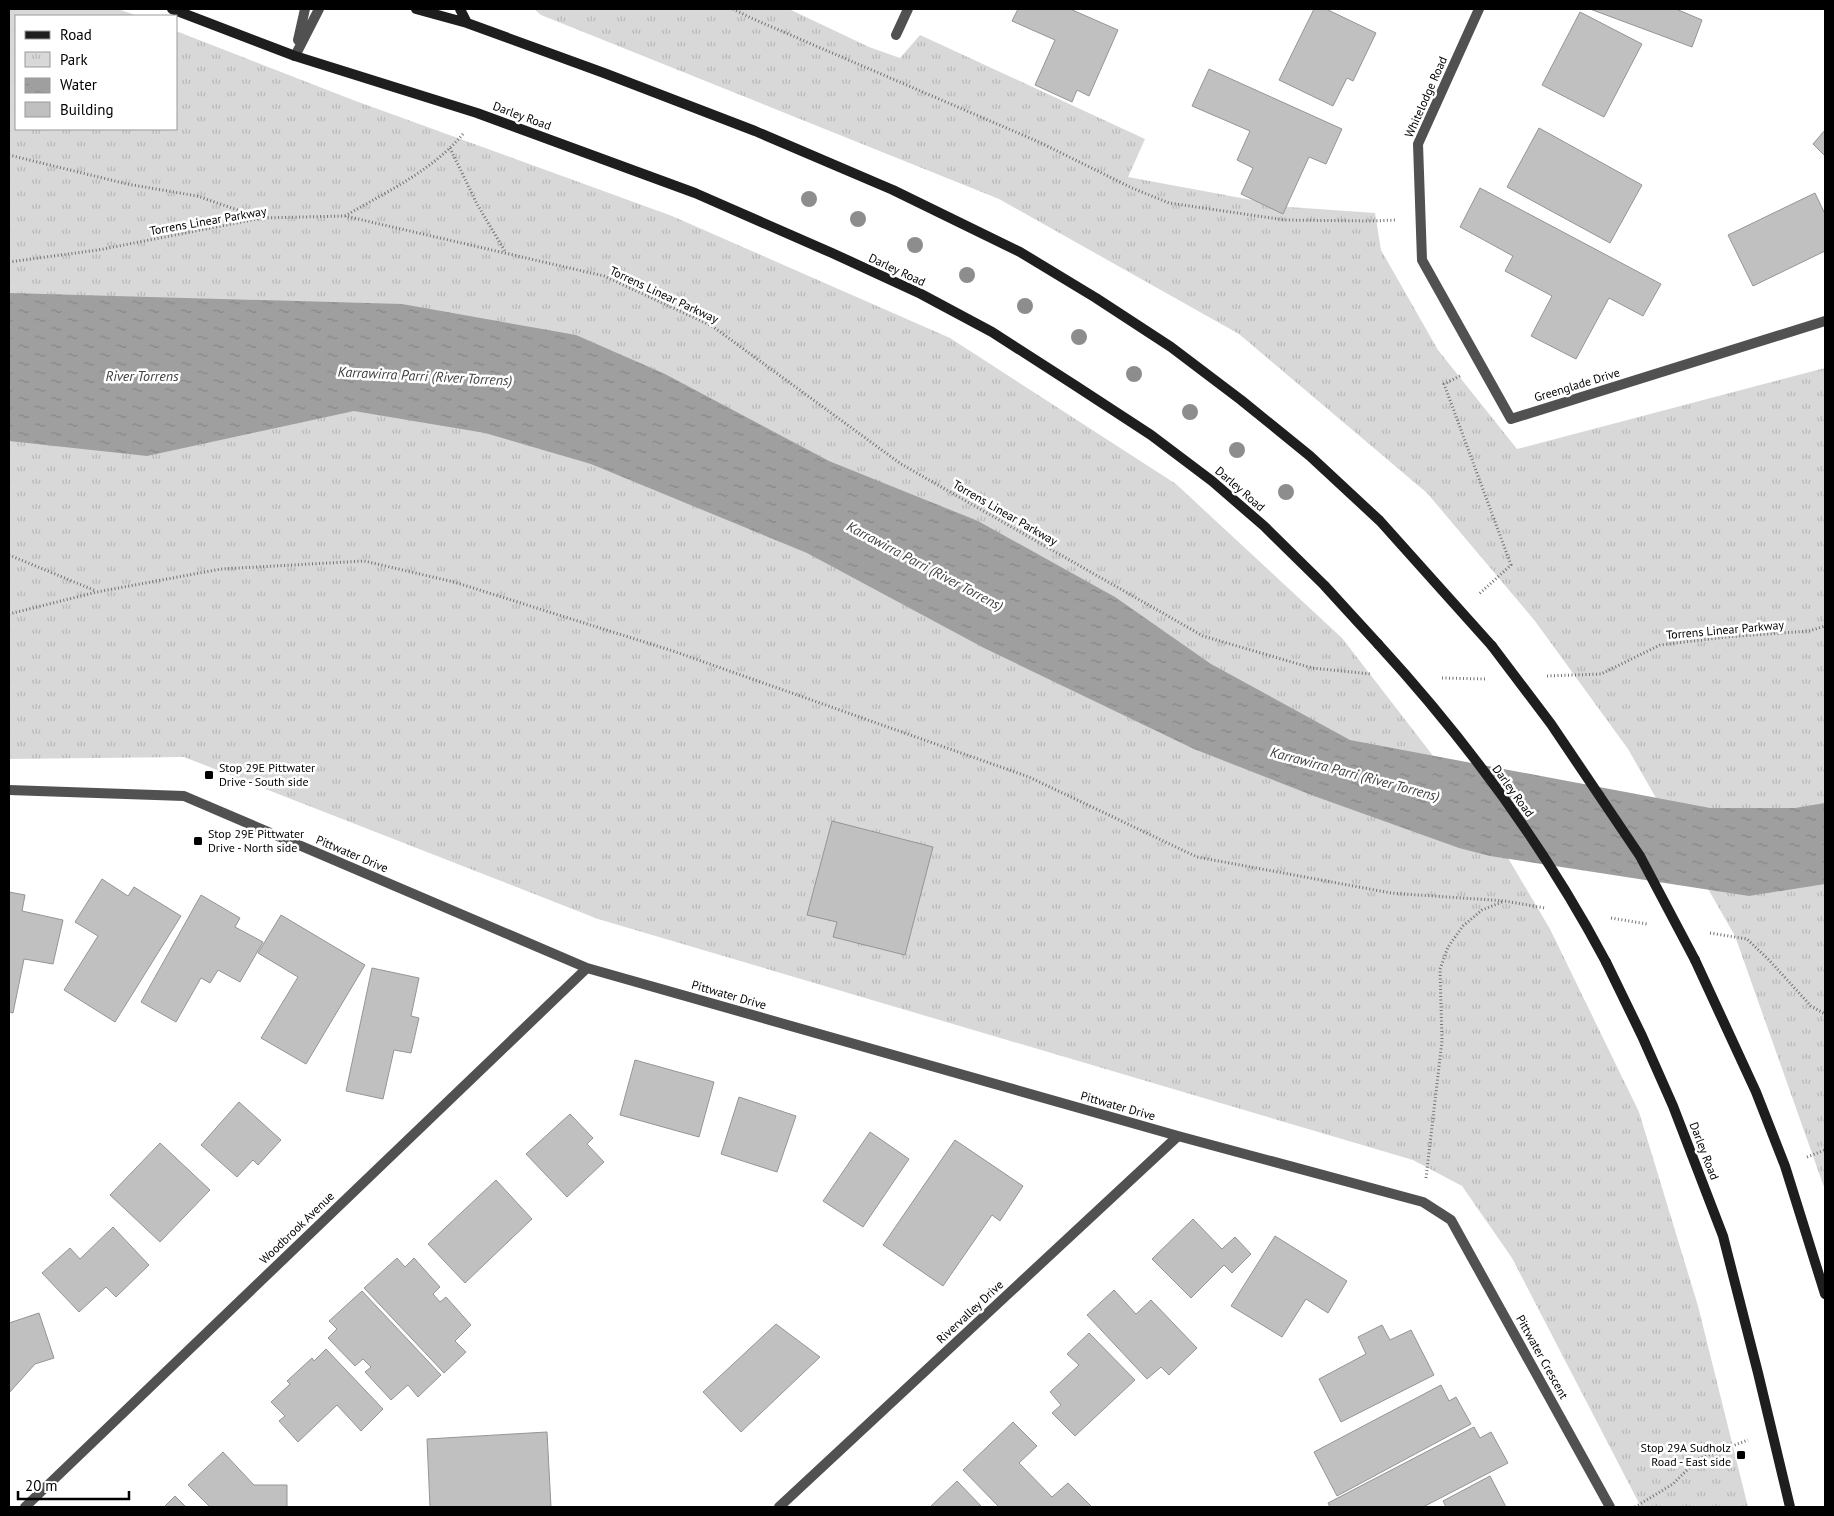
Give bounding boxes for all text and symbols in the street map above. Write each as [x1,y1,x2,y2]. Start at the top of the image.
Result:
legend [15,15,178,130]
text: Road [60,25,92,44]
text: Park [60,50,88,69]
street label: Whitelodge Road [1401,54,1450,140]
text: Water [60,75,97,94]
street label: Darley Road [491,98,553,133]
text: Building [60,100,114,119]
street label: Torrens Linear Parkway [148,203,268,238]
street label: Darley Road [866,250,928,289]
street label: Torrens Linear Parkway [607,263,721,327]
water label: Karrawirra Parri (River Torrens) [337,362,513,390]
street label: Greenglade Drive [1532,364,1621,405]
water label: River Torrens [105,367,179,385]
street label: Darley Road [1212,463,1268,514]
street label: Torrens Linear Parkway [950,476,1061,549]
water label: Karrawirra Parri (River Torrens) [844,517,1007,615]
street label: Torrens Linear Parkway [1665,617,1785,642]
water label: Karrawirra Parri (River Torrens) [1268,743,1442,805]
place label: Stop 29E Pittwater Drive - South side [219,760,315,789]
street label: Darley Road [1489,762,1537,820]
marker: Stop 29E Pittwater Drive - South side [203,769,215,781]
place label: Stop 29E Pittwater Drive - North side [208,826,304,855]
street label: Pittwater Drive [314,832,391,875]
marker: Stop 29E Pittwater Drive - North side [192,835,204,847]
street label: Pittwater Drive [690,977,768,1012]
street label: Pittwater Drive [1079,1088,1157,1123]
street label: Darley Road [1687,1120,1722,1182]
street label: Woodbrook Avenue [256,1188,337,1267]
street label: Rivervalley Drive [933,1277,1006,1346]
street label: Pittwater Crescent [1513,1312,1572,1401]
place label: Stop 29A Sudholz Road - East side [1641,1440,1731,1469]
marker: Stop 29A Sudholz Road - East side [1735,1449,1747,1461]
scale bar [18,1468,129,1500]
text: 20 m [25,1476,58,1495]

